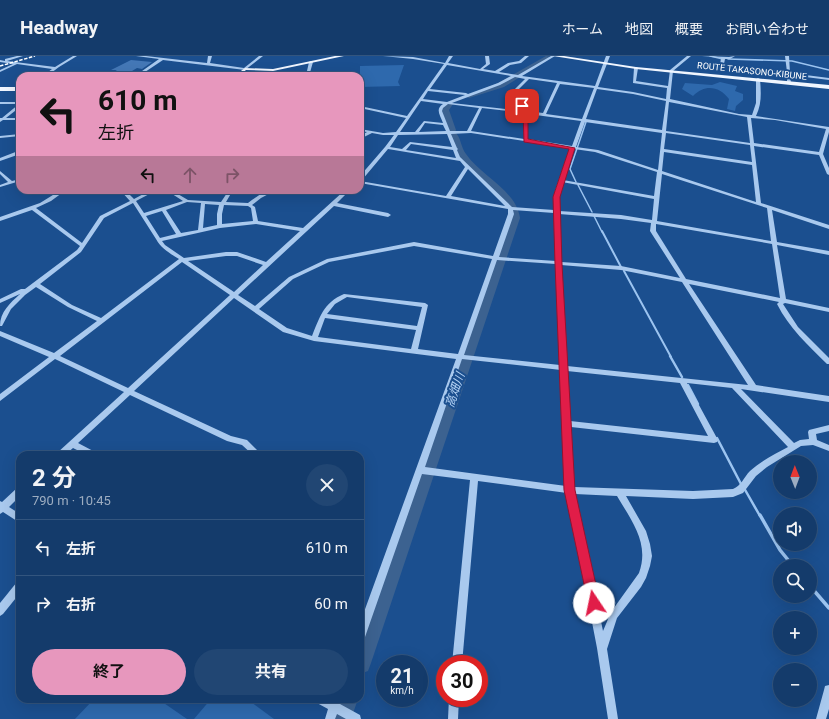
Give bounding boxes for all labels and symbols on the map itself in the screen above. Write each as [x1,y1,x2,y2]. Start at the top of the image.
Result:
street label: ROUTE TAKASONO-KIBUNE [697,60,807,82]
pin [505,89,539,123]
water label: 高畑川 [443,369,468,409]
north arrow [773,455,817,499]
position arrow [573,582,615,624]
speed limit sign: 30 [436,655,488,707]

